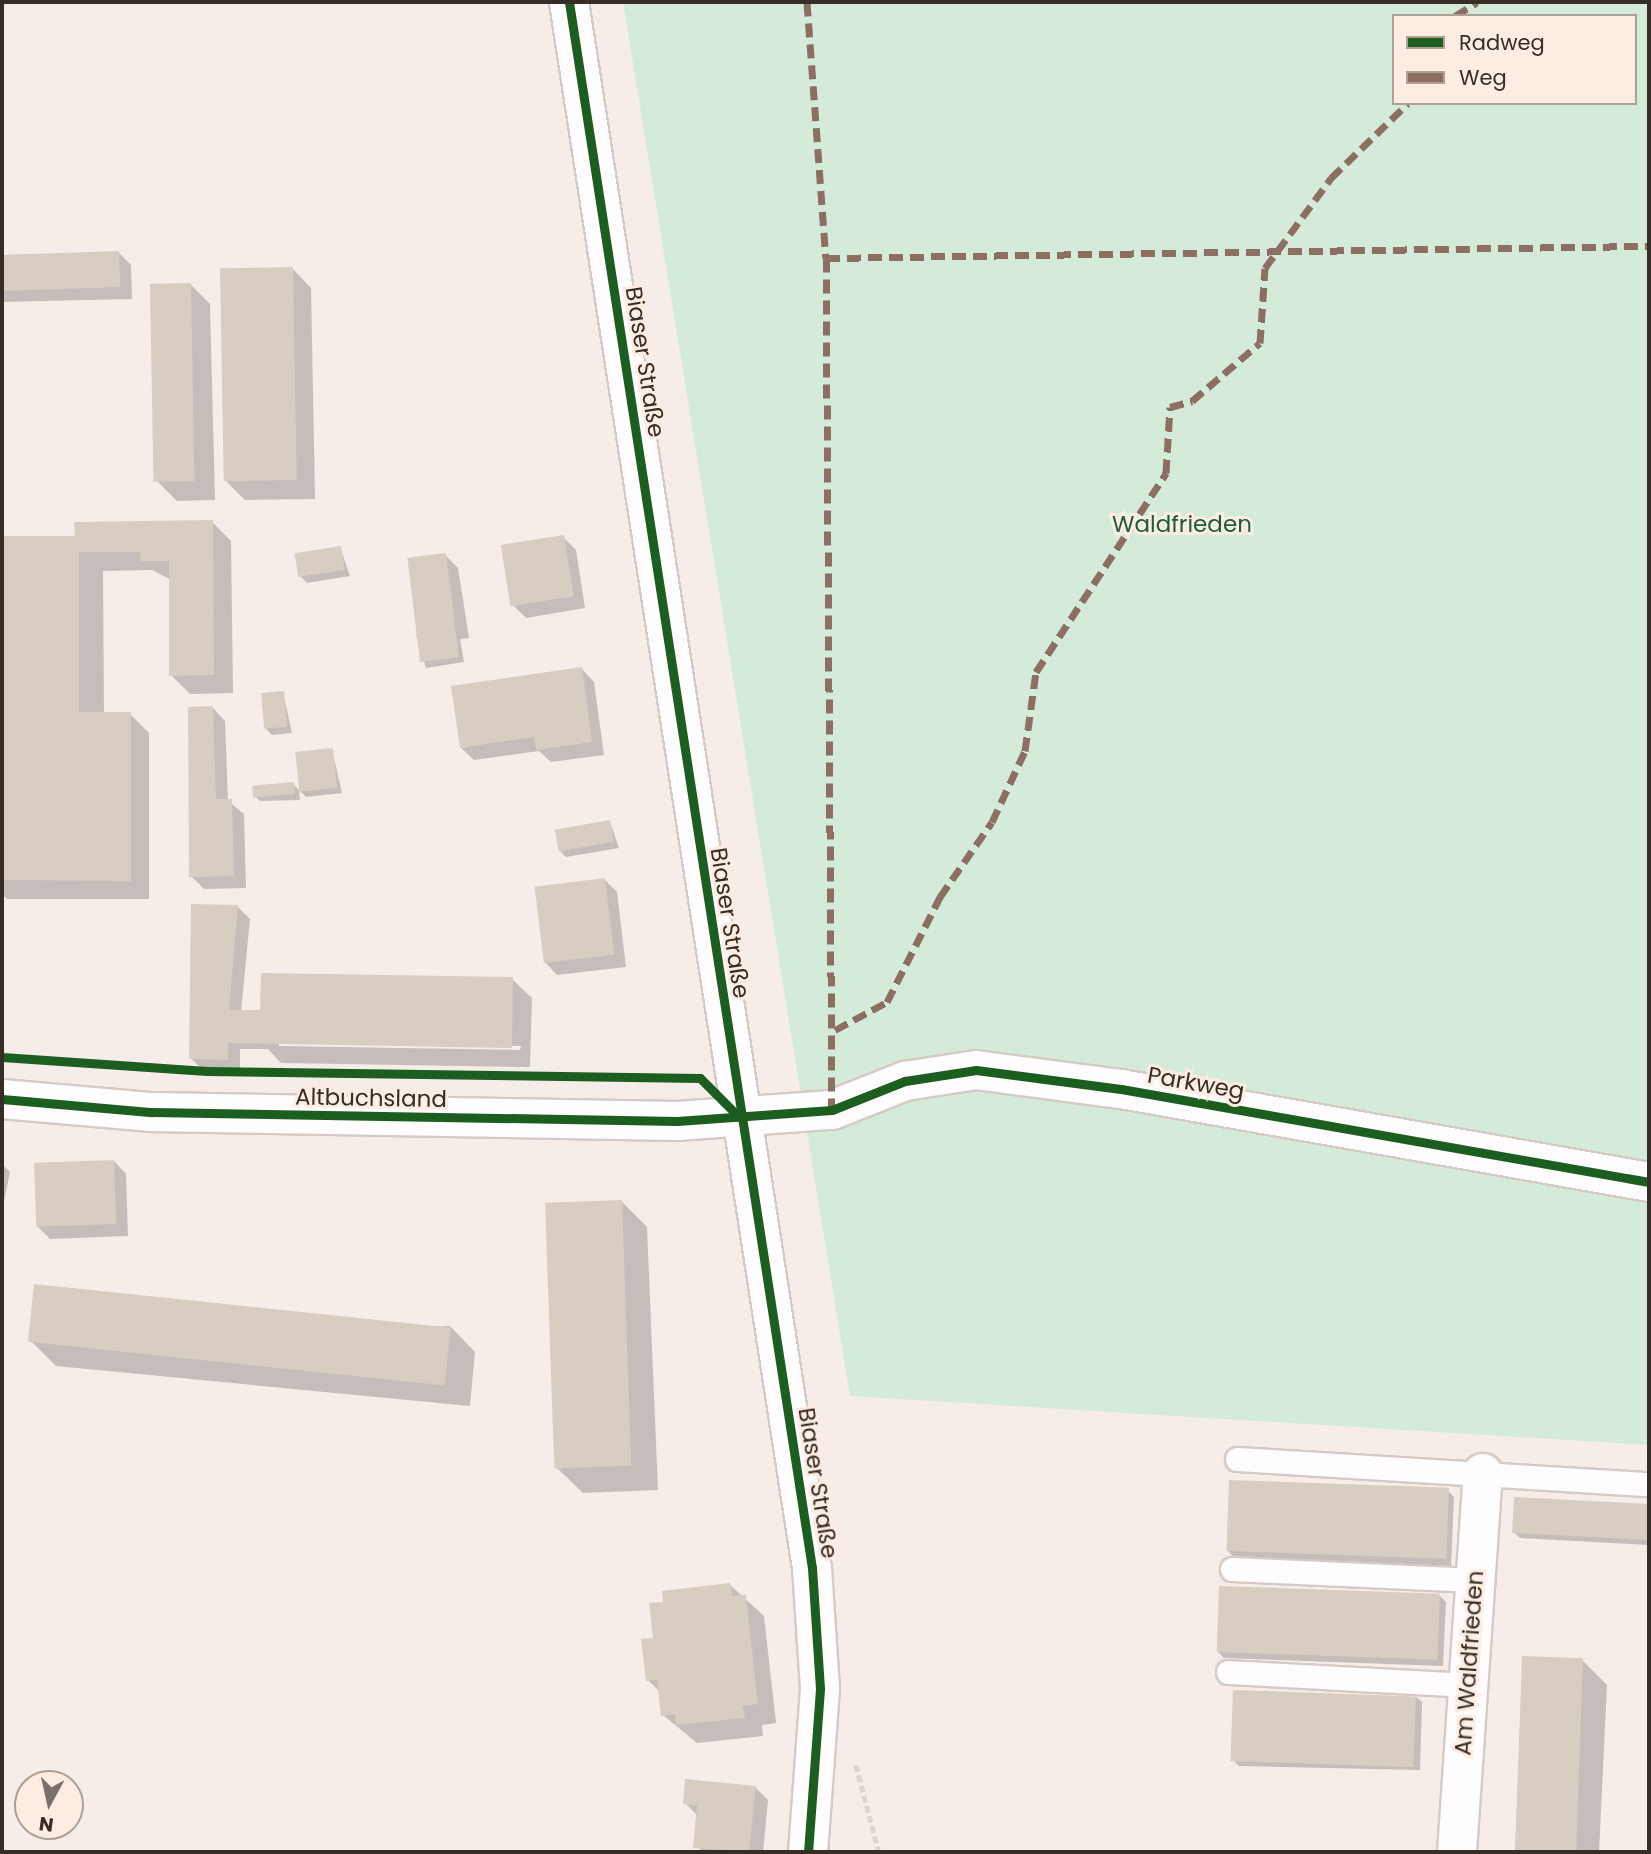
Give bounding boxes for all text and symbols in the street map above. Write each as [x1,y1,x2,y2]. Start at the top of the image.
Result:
legend [1392,14,1637,105]
text: Radweg [1459,28,1545,57]
text: Weg [1459,63,1507,92]
street label: Biaser Straße [619,285,671,439]
park label: Waldfrieden [1112,510,1252,538]
street label: Biaser Straße [704,846,756,1000]
street label: Parkweg [1145,1061,1247,1105]
street label: Altbuchsland [295,1083,447,1113]
street label: Biaser Straße [792,1406,844,1560]
street label: Am Waldfrieden [1449,1570,1489,1756]
north arrow [14,1770,84,1840]
text: N [37,1810,55,1839]

